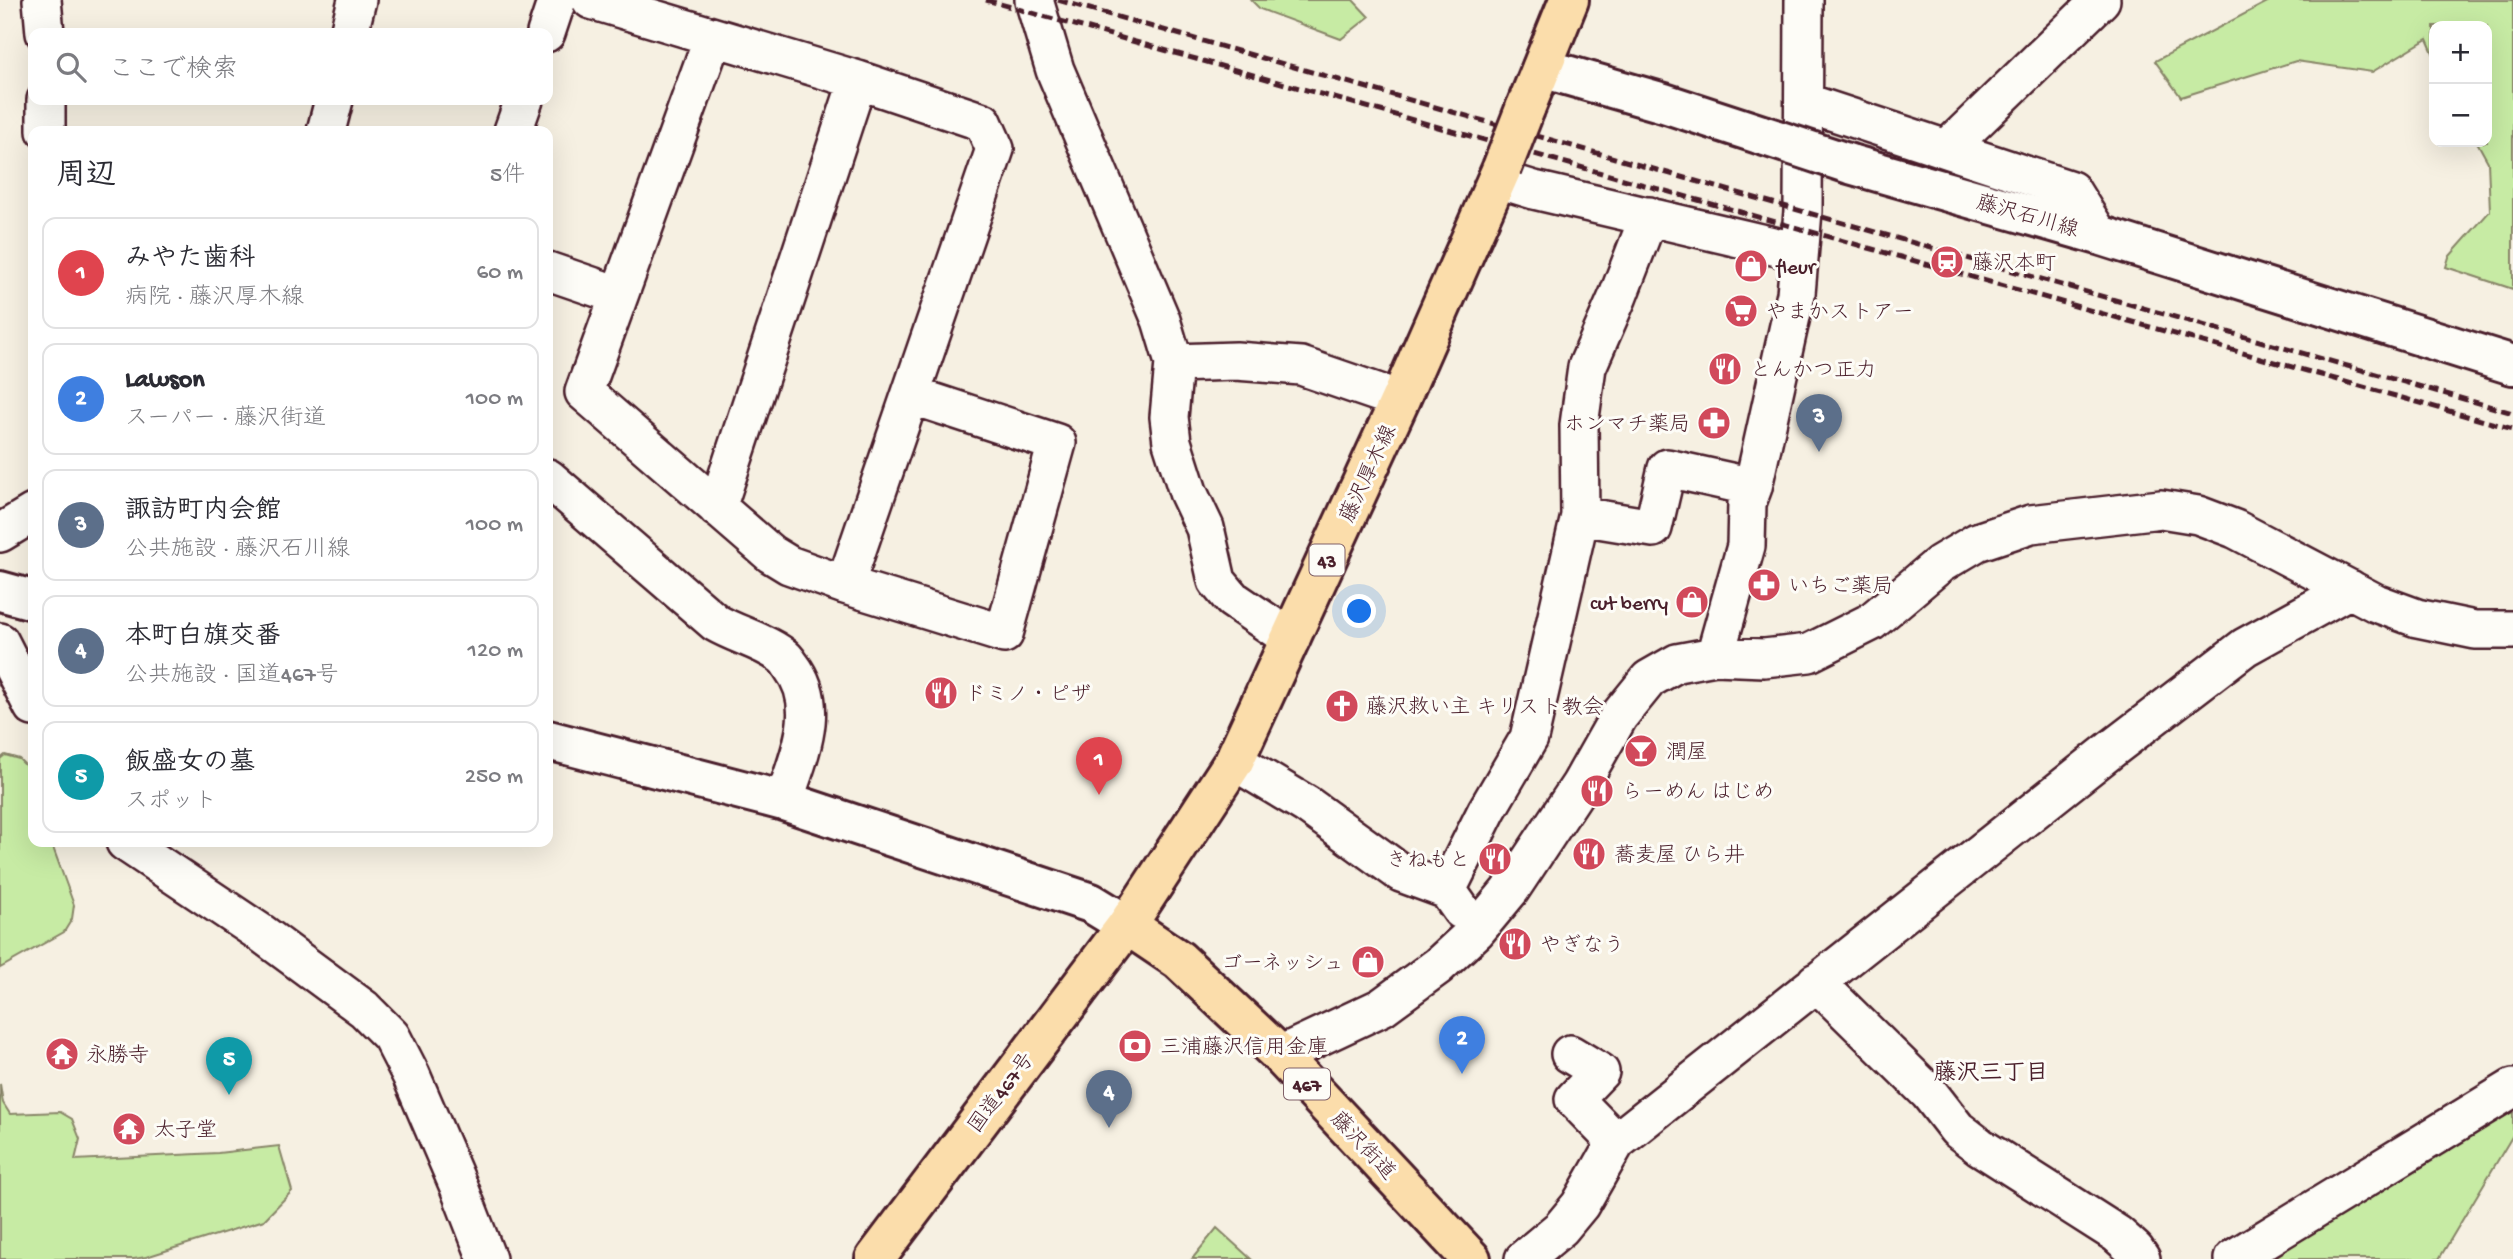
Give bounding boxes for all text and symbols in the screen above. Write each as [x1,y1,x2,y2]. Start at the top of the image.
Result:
map controls [2429,21,2492,147]
button: + [2429,21,2492,84]
search box [28,28,553,105]
icon: search [52,48,90,86]
text: ここで検索 [108,56,238,87]
button: − [2429,84,2492,147]
text: 周辺 [56,160,116,195]
text: 5件 [490,163,525,190]
street label: 藤沢石川線 [1973,190,2081,245]
station icon: 藤沢本町 [1928,243,1966,281]
text: みやた歯科 [125,245,255,276]
shop icon: fleur [1732,247,1770,285]
place label: 藤沢本町 [1972,251,2056,278]
place label: fleur [1775,257,1817,282]
text: 1 [76,260,86,287]
text: 60 m [477,260,523,287]
text: 病院 · 藤沢厚木線 [125,285,304,312]
supermarket icon: やまかストアー [1722,292,1760,330]
place label: やまかストアー [1766,302,1914,327]
restaurant icon: とんかつ正力 [1706,350,1744,388]
place label: とんかつ正力 [1750,359,1876,385]
text: Lawson [125,366,205,397]
text: 2 [75,386,87,413]
text: 100 m [466,386,523,413]
pin: 3 [1796,394,1842,452]
pharmacy icon: ホンマチ薬局 [1695,404,1733,442]
text: スーパー · 藤沢街道 [125,406,326,433]
place label: ホンマチ薬局 [1564,413,1690,439]
street label: 藤沢厚木線 [1335,421,1404,527]
text: 諏訪町内会館 [125,497,281,528]
text: 3 [75,512,87,539]
text: 100 m [466,512,523,539]
text: 公共施設 · 藤沢石川線 [125,537,350,564]
road number: 43 [1310,544,1344,576]
pharmacy icon: いちご薬局 [1745,566,1783,604]
place label: いちご薬局 [1788,575,1893,601]
shop icon: cut berry [1673,583,1711,621]
place label: cut berry [1590,593,1668,618]
your location [1342,594,1376,628]
text: 本町白旗交番 [125,623,281,654]
text: 4 [76,638,86,665]
text: 120 m [468,638,523,665]
text: 公共施設 · 国道467号 [125,663,339,690]
restaurant icon: ドミノ・ピザ [922,674,960,712]
place label: ドミノ・ピザ [965,684,1091,709]
church icon: 藤沢救い主 キリスト教会 [1323,687,1361,725]
place label: 藤沢救い主 キリスト教会 [1366,695,1604,722]
bar icon: 潤屋 [1622,732,1660,770]
pin: 1 [1076,737,1122,795]
place label: 潤屋 [1666,741,1708,767]
text: 飯盛女の墓 [125,749,255,780]
text: 5 [75,764,87,791]
text: 250 m [465,764,523,791]
restaurant icon: らーめん はじめ [1578,772,1616,810]
place label: らーめん はじめ [1622,782,1774,807]
text: スポット [125,789,217,816]
restaurant icon: 蕎麦屋 ひら井 [1570,835,1608,873]
restaurant icon: きねもと [1476,840,1514,878]
place label: 蕎麦屋 ひら井 [1614,843,1745,870]
place label: きねもと [1386,849,1470,875]
restaurant icon: やぎなう [1496,925,1534,963]
place label: やぎなう [1540,934,1624,960]
shop icon: ゴーネッシュ [1349,943,1387,981]
place label: ゴーネッシュ [1221,953,1344,978]
pin: 2 [1439,1016,1485,1074]
bank icon: 三浦藤沢信用金庫 [1116,1027,1154,1065]
temple icon: 永勝寺 [43,1035,81,1073]
place label: 三浦藤沢信用金庫 [1160,1035,1328,1062]
pin: 5 [206,1037,252,1095]
place label: 永勝寺 [86,1043,149,1070]
street label: 国道467号 [964,1048,1041,1139]
district label: 藤沢三丁目 [1934,1060,2049,1088]
road number: 467 [1284,1068,1330,1100]
pin: 4 [1086,1070,1132,1128]
street label: 藤沢街道 [1324,1107,1401,1187]
temple icon: 太子堂 [110,1110,148,1148]
place label: 太子堂 [154,1119,217,1145]

